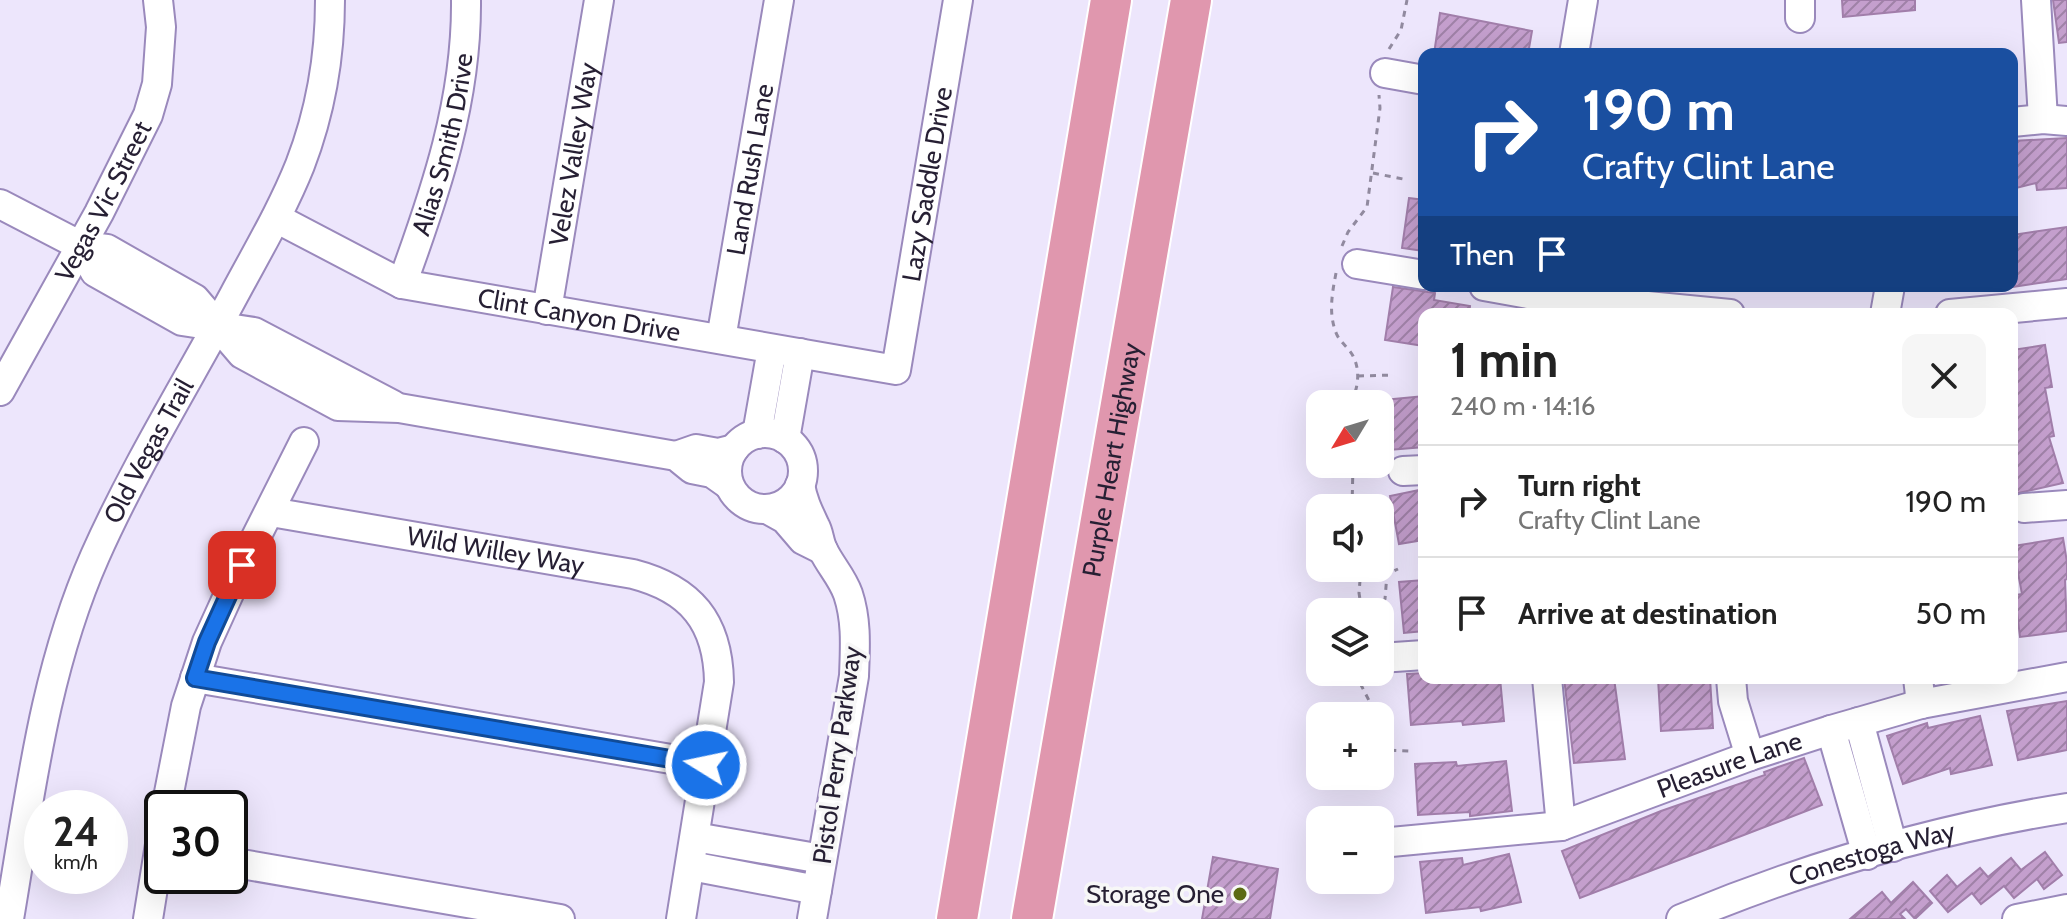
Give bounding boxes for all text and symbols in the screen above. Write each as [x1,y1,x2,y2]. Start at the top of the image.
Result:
street label: Alias Smith Drive [405,51,480,240]
street label: Velez Valley Way [542,60,604,248]
text: 190 m [1582,76,1735,144]
icon: right [1450,80,1554,184]
street label: Land Rush Lane [720,81,780,258]
street label: Lazy Saddle Drive [895,85,959,284]
street label: Vegas Vic Street [48,116,158,287]
text: Crafty Clint Lane [1582,144,1835,188]
icon: arrive [1530,232,1574,276]
text: Then [1450,236,1514,273]
street label: Clint Canyon Drive [475,281,683,348]
text: 1 min [1450,331,1558,389]
button: close [1902,334,1986,418]
street label: Purple Heart Highway [1075,340,1147,579]
street label: Old Vegas Trail [97,373,200,529]
north arrow [1306,390,1394,478]
map controls [1306,390,1394,894]
text: 240 m · 14:16 [1450,390,1596,422]
text: Turn right [1518,467,1641,504]
icon: right [1450,479,1494,523]
text: 190 m [1905,483,1986,520]
button: sound [1306,494,1394,582]
text: Crafty Clint Lane [1518,504,1701,536]
street label: Wild Willey Way [405,520,587,581]
pin [208,531,276,599]
icon: arrive [220,543,264,587]
icon: arrive [1450,591,1494,635]
text: Arrive at destination [1518,595,1778,632]
text: 50 m [1916,595,1986,632]
button: layers [1306,598,1394,686]
street label: Pistol Perry Parkway [806,644,868,866]
button: + [1306,702,1394,790]
position arrow [664,723,748,807]
street label: Pleasure Lane [1653,724,1806,805]
speed limit sign: 30 [144,790,248,894]
button: − [1306,806,1394,894]
text: 24 [53,807,99,856]
street label: Conestoga Way [1785,815,1958,893]
text: km/h [54,850,98,874]
place label: Storage One [1086,878,1224,910]
marker: Storage One [1231,885,1249,903]

